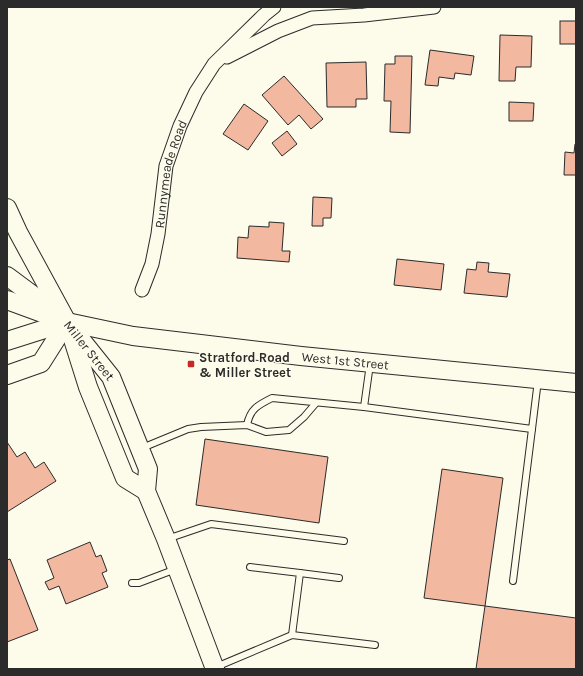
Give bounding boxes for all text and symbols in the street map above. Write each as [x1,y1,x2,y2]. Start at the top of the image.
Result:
street label: Runnymeade Road [152,117,190,229]
street label: Miller Street [61,318,118,384]
street label: West 1st Street [301,349,390,373]
place label: Stratford Road & Miller Street [199,350,291,380]
marker: Stratford Road & Miller Street [186,359,196,369]

